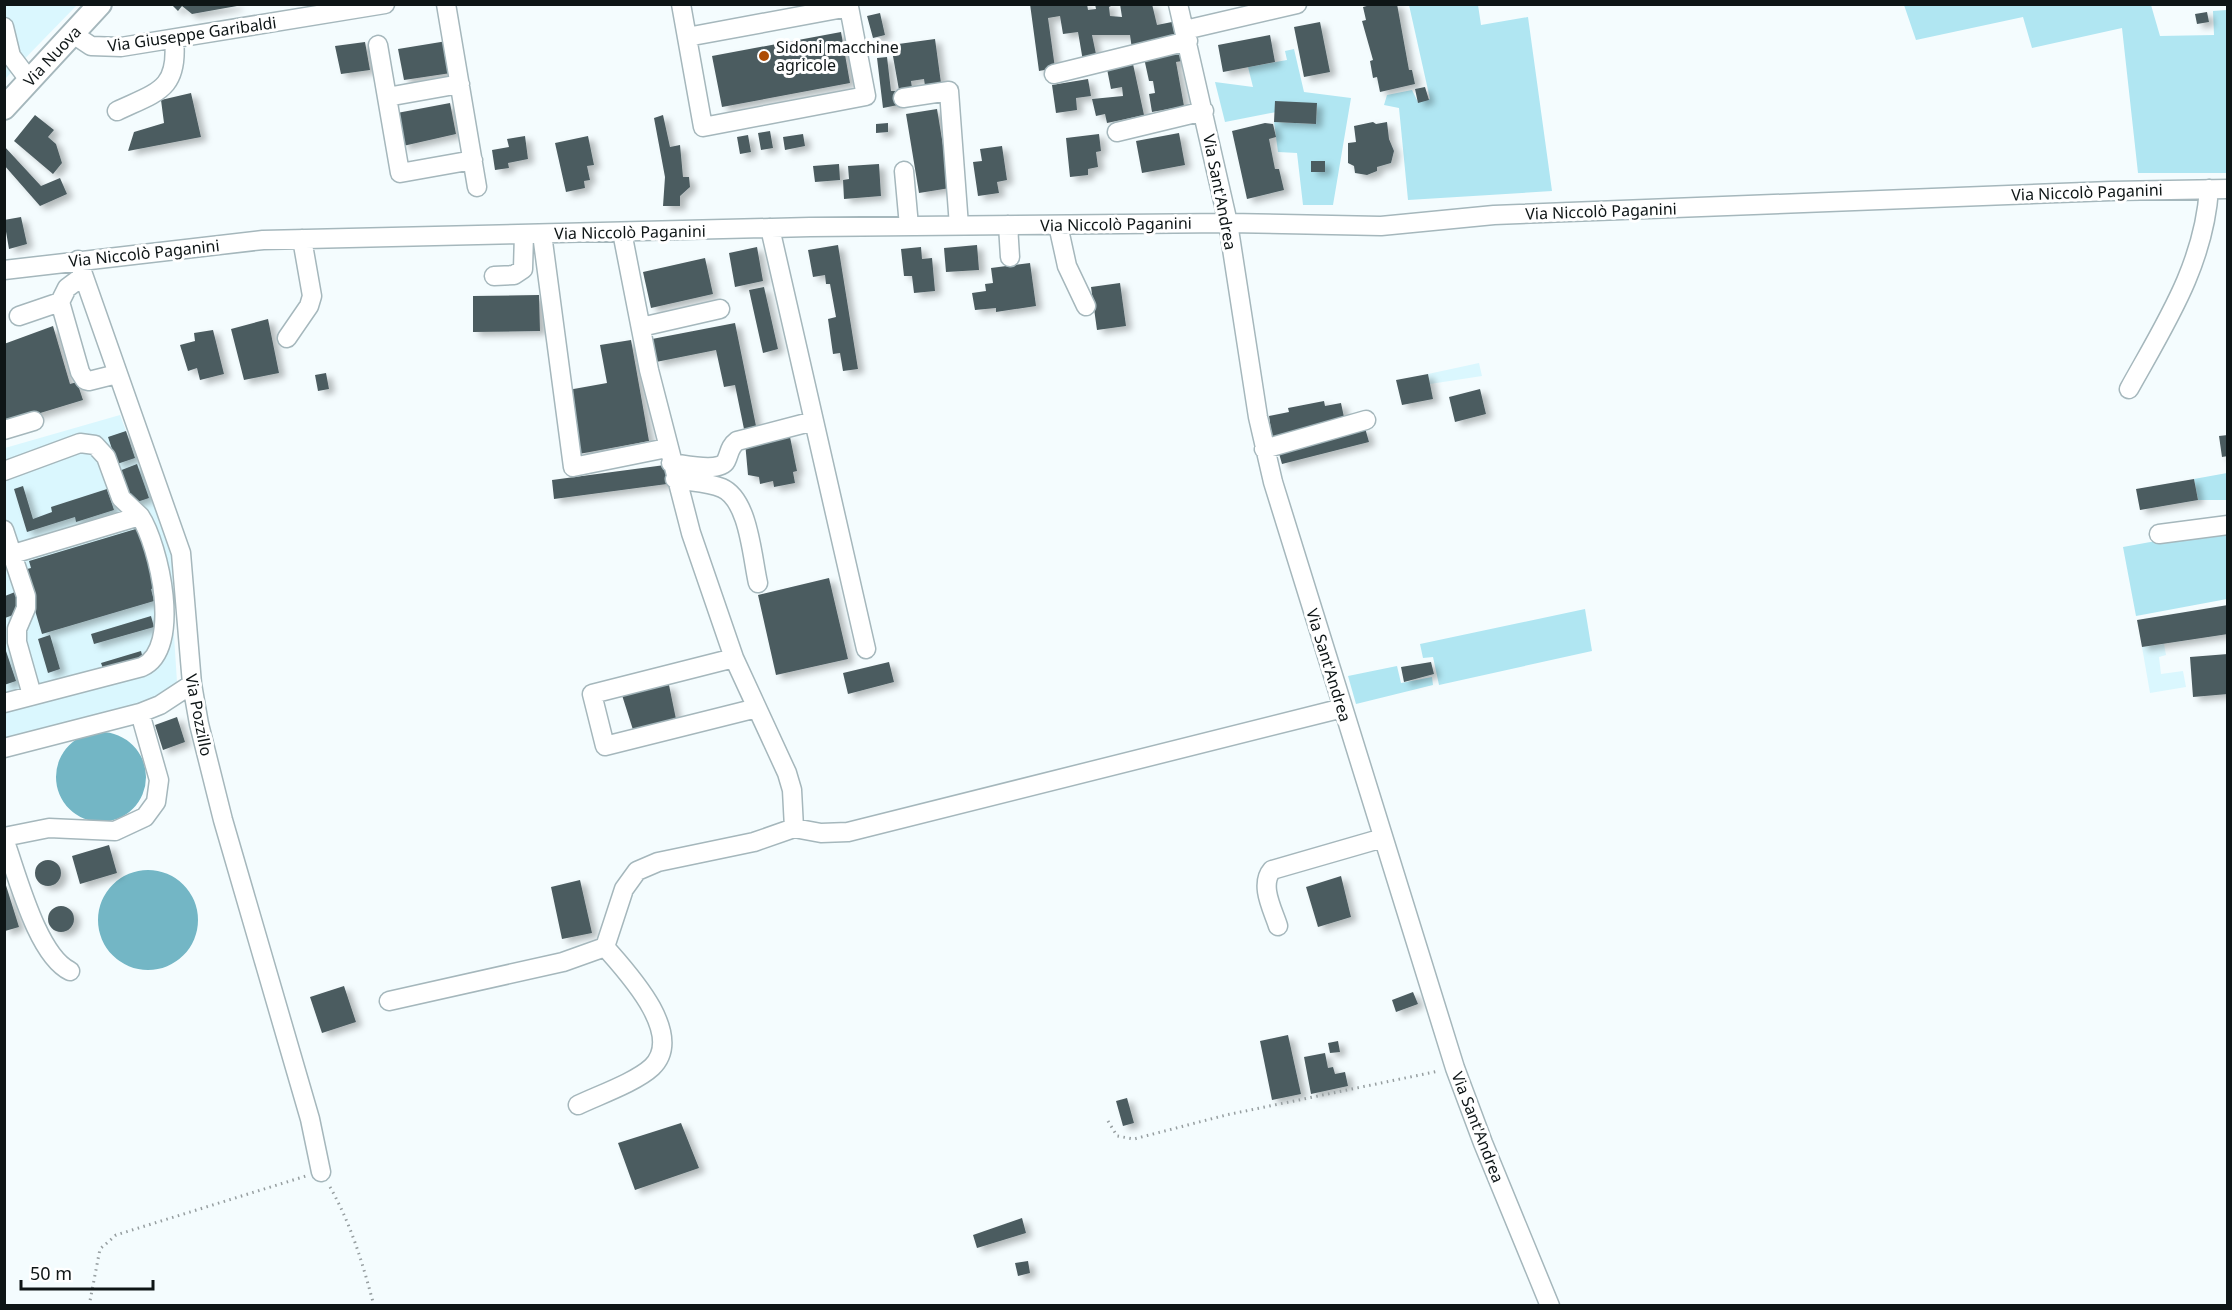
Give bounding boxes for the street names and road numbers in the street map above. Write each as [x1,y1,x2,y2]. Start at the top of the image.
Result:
street label: Via Giuseppe Garibaldi [106,11,278,57]
street label: Via Nuova [18,21,86,91]
street label: Via Sant'Andrea [1198,132,1242,252]
street label: Via Niccolò Paganini [2011,178,2163,206]
street label: Via Niccolò Paganini [1525,197,1677,225]
street label: Via Niccolò Paganini [1040,212,1192,236]
street label: Via Niccolò Paganini [554,220,706,244]
street label: Via Niccolò Paganini [67,234,221,272]
street label: Via Sant'Andrea [1301,606,1357,724]
street label: Via Pozzillo [180,672,218,758]
street label: Via Sant'Andrea [1447,1068,1509,1186]

